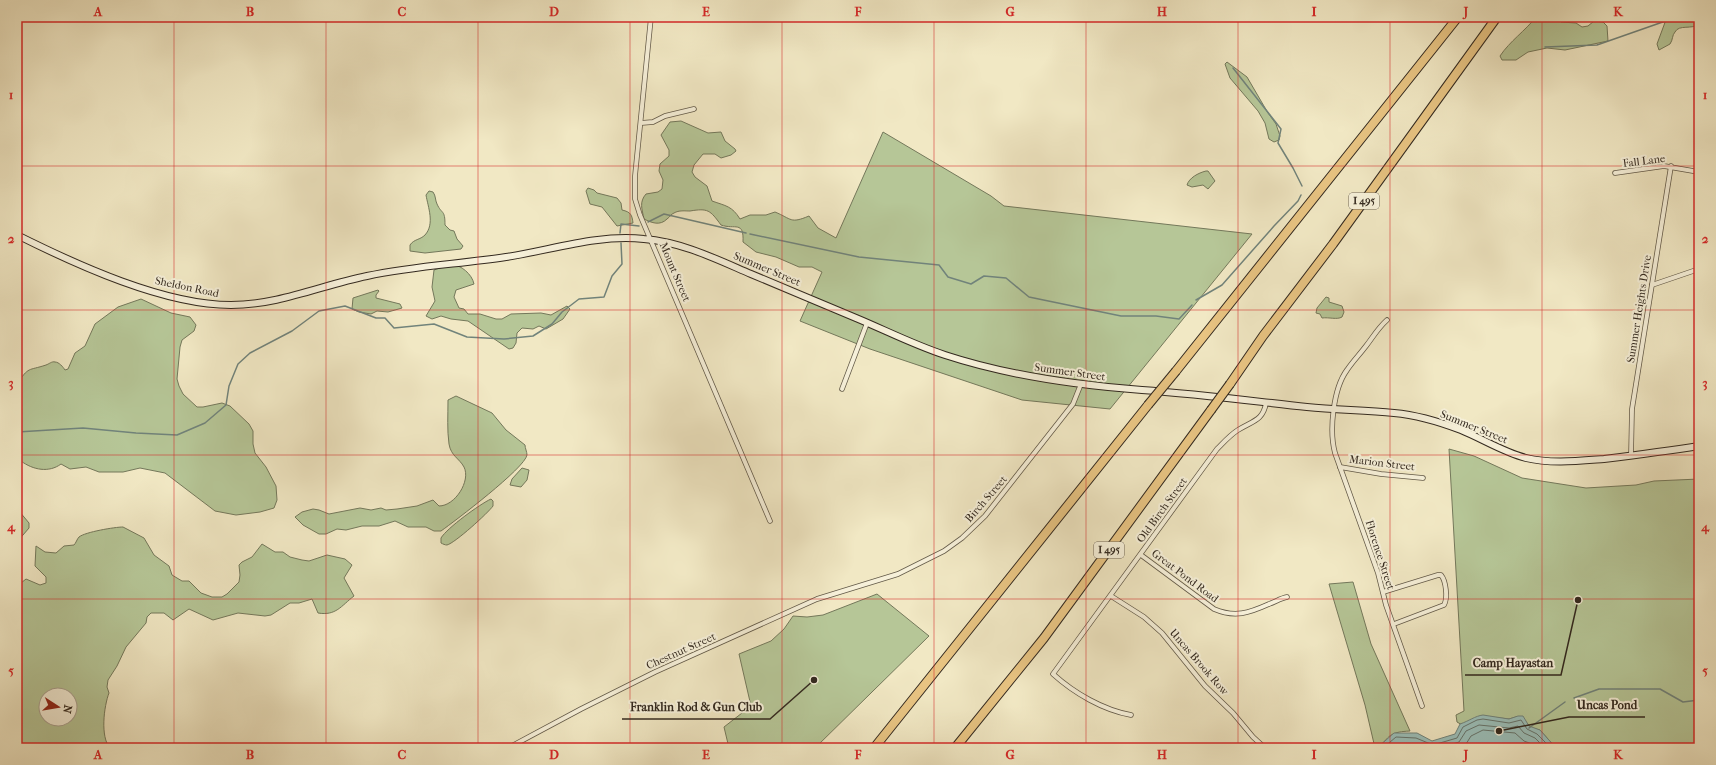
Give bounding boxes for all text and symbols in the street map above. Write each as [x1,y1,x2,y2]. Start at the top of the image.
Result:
text: A [93,4,103,19]
text: B [246,4,255,19]
text: C [398,4,407,19]
text: D [549,4,559,19]
text: E [702,4,710,19]
text: F [854,4,862,19]
text: G [1005,4,1015,19]
text: H [1157,4,1168,19]
text: I [1311,4,1317,19]
text: J [1462,4,1469,20]
text: K [1613,4,1624,19]
text: 1 [9,87,14,102]
text: 1 [1703,87,1708,102]
street label: Fall Lane [1622,152,1667,170]
road number: I 495 [1349,193,1379,209]
text: 2 [8,231,15,246]
text: 2 [1702,231,1709,246]
street label: Mount Street [657,240,693,304]
street label: Summer Street [731,249,803,289]
street label: Summer Heights Drive [1624,254,1654,364]
street label: Sheldon Road [154,274,221,300]
street label: Summer Street [1034,361,1106,383]
text: 3 [8,375,14,391]
text: 3 [1702,375,1708,391]
street label: Summer Street [1438,408,1510,446]
street label: Marion Street [1348,453,1416,473]
street label: Birch Street [962,473,1010,525]
street label: Old Birch Street [1134,475,1190,545]
text: 4 [6,519,16,535]
street label: Florence Street [1363,519,1397,592]
text: 4 [1700,519,1710,535]
road number: I 495 [1094,542,1124,558]
street label: Great Pond Road [1149,547,1222,606]
street label: Uncas Brook Row [1167,626,1232,698]
street label: Chestnut Street [644,630,718,672]
callout: Camp Hayastan [1465,651,1561,675]
text: Camp Hayastan [1473,656,1554,671]
text: 5 [8,663,14,678]
text: 5 [1702,663,1708,678]
north arrow [38,687,78,727]
callout: Uncas Pond [1569,693,1645,717]
callout: Franklin Rod & Gun Club [622,695,770,719]
text: Uncas Pond [1576,698,1638,712]
text: Franklin Rod & Gun Club [629,700,763,714]
text: N [60,704,75,715]
text: A [93,747,103,762]
text: B [246,747,255,762]
text: C [398,747,407,762]
text: D [549,747,559,762]
text: E [702,747,710,762]
text: F [854,747,862,762]
text: G [1005,747,1015,762]
text: H [1157,747,1168,762]
text: I [1311,747,1317,762]
text: J [1462,747,1469,763]
text: K [1613,747,1624,762]

